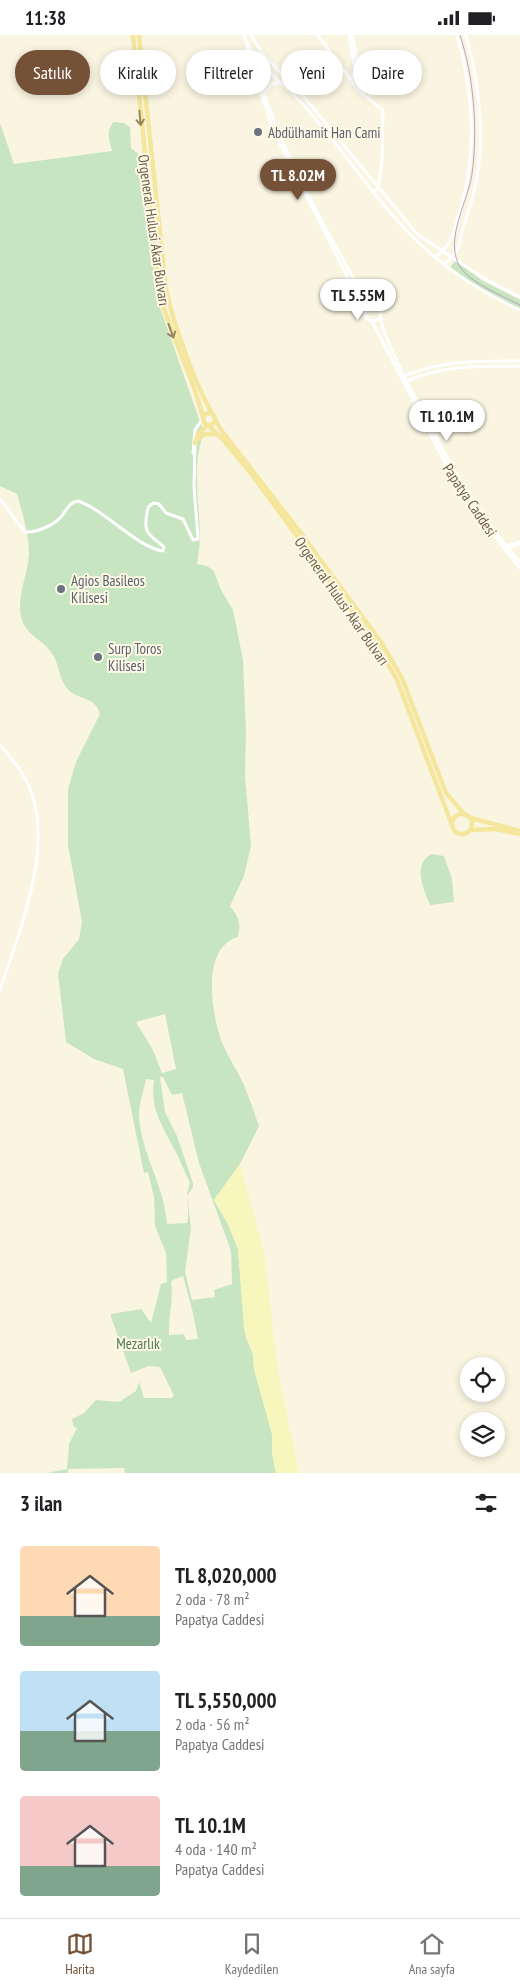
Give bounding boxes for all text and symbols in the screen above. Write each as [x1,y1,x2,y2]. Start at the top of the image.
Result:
text: 11:38 [25,6,66,30]
chip: Satılık [15,50,90,95]
chip: Kiralık [100,50,176,95]
chip: Filtreler [186,50,271,95]
chip: Yeni [281,50,343,95]
chip: Daire [353,50,422,95]
one-way arrow [136,110,145,126]
place label: Abdülhamit Han Cami [268,123,381,142]
marker: Abdülhamit Han Cami [252,126,264,138]
street label: Orgeneral Hulusi Akar Bulvarı [134,153,174,307]
pin: TL 8.02M [246,159,350,201]
text: TL 8.02M [271,165,325,185]
pin: TL 5.55M [306,279,410,321]
text: TL 5.55M [331,285,385,305]
one-way arrow [167,322,176,338]
pin: TL 10.1M [395,399,499,442]
text: TL 10.1M [420,406,474,426]
street label: Papatya Caddesi [439,460,501,540]
street label: Orgeneral Hulusi Akar Bulvarı [290,533,394,669]
place label: Agios Basileos Kilisesi [71,571,145,607]
marker: Agios Basileos Kilisesi [55,583,67,595]
place label: Surp Toros Kilisesi [108,639,162,675]
marker: Surp Toros Kilisesi [92,651,104,663]
park label: Mezarlık [116,1334,160,1353]
map controls [460,1357,505,1457]
button: locate [460,1357,505,1402]
button: layers [460,1412,505,1457]
icon: filters [472,1489,500,1517]
text: 3 ilan [20,1490,62,1517]
text: TL 8,020,000 [175,1562,277,1589]
icon: home [60,1566,120,1626]
text: 2 oda · 78 m² [175,1589,250,1609]
text: Papatya Caddesi [175,1609,265,1629]
text: TL 5,550,000 [175,1687,277,1714]
icon: home [60,1691,120,1751]
text: 2 oda · 56 m² [175,1714,250,1734]
text: Papatya Caddesi [175,1734,265,1754]
text: TL 10.1M [175,1812,246,1839]
icon: home [60,1816,120,1876]
text: 4 oda · 140 m² [175,1839,257,1859]
text: Papatya Caddesi [175,1859,265,1879]
tab: Harita [65,1930,95,1978]
tab: Kaydedilen [225,1930,278,1978]
tab: Ana sayfa [409,1930,455,1978]

